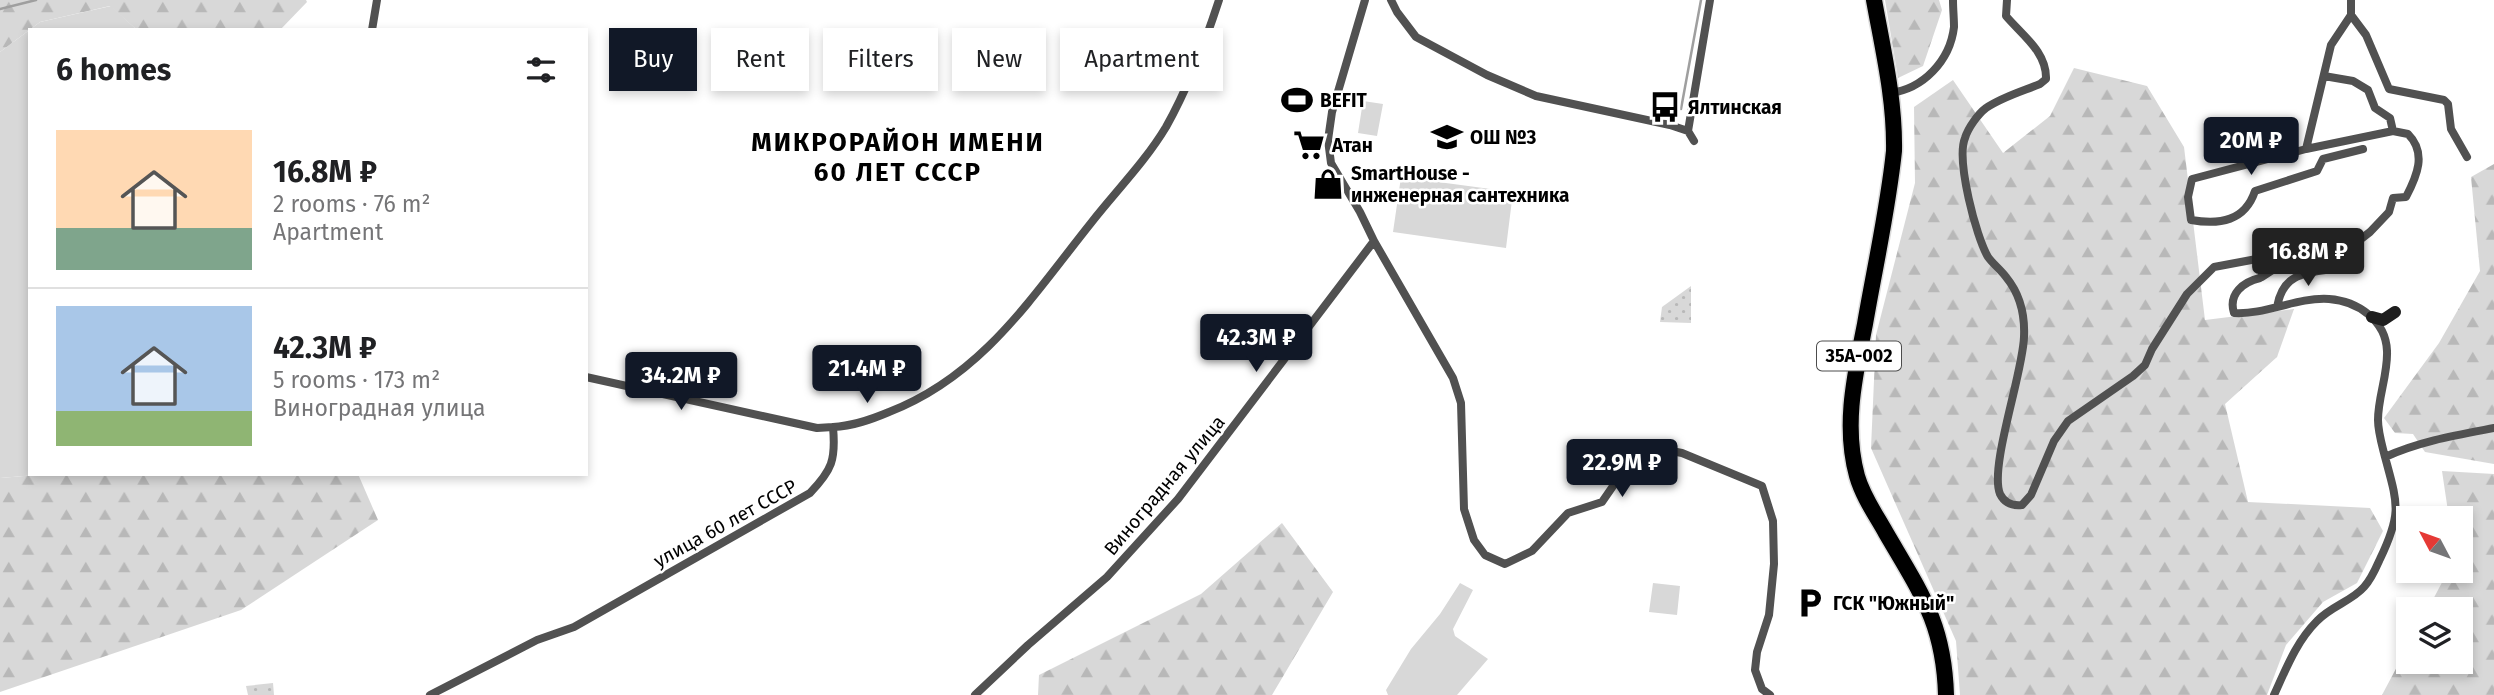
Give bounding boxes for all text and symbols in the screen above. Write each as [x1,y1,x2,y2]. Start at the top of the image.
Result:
chip: Buy [609,28,697,91]
chip: Rent [711,28,809,91]
chip: Filters [823,28,938,91]
chip: New [952,28,1046,91]
chip: Apartment [1060,28,1223,91]
icon: filters [522,51,560,89]
text: 6 homes [56,52,171,88]
sports icon: BEFIT [1280,83,1314,117]
place label: BEFIT [1320,89,1368,112]
bus stop icon: Ялтинская [1648,90,1682,124]
place label: Ялтинская [1688,96,1782,119]
pin: 20M ₽ [2202,118,2300,177]
school or university icon: ОШ №3 [1430,120,1464,154]
place label: ОШ №3 [1470,126,1536,149]
text: 20M ₽ [2220,126,2282,154]
district label: МИКРОРАЙОН ИМЕНИ 60 ЛЕТ СССР [751,127,1045,188]
supermarket icon: Атан [1292,128,1326,162]
place label: Атан [1331,134,1373,157]
text: 16.8M ₽ [273,154,377,190]
icon: home [112,158,196,242]
place label: SmartHouse - инженерная сантехника [1351,162,1569,207]
shop icon: SmartHouse - инженерная сантехника [1311,167,1345,201]
text: 2 rooms · 76 m² [273,190,431,218]
text: Apartment [273,218,383,246]
pin: 16.8M ₽ [2243,229,2373,288]
text: 16.8M ₽ [2268,237,2348,265]
pin: 42.3M ₽ [1191,314,1321,374]
text: 42.3M ₽ [1216,323,1296,351]
text: 42.3M ₽ [273,330,377,366]
icon: home [112,334,196,418]
road number: 35А-002 [1817,342,1901,370]
pin: 21.4M ₽ [802,346,932,405]
pin: 34.2M ₽ [616,352,746,412]
text: 21.4M ₽ [828,354,906,382]
text: 34.2M ₽ [641,361,721,389]
text: 5 rooms · 173 m² [273,366,440,394]
text: Виноградная улица [273,394,486,422]
street label: Виноградная улица [1099,411,1230,560]
pin: 22.9M ₽ [1557,440,1687,499]
text: 22.9M ₽ [1583,448,1661,476]
street label: улица 60 лет СССР [650,475,801,572]
north arrow [2396,506,2473,583]
map controls [2396,506,2473,674]
parking icon: ГСК "Южный" [1793,586,1827,620]
place label: ГСК "Южный" [1833,592,1954,615]
button: layers [2396,597,2473,674]

